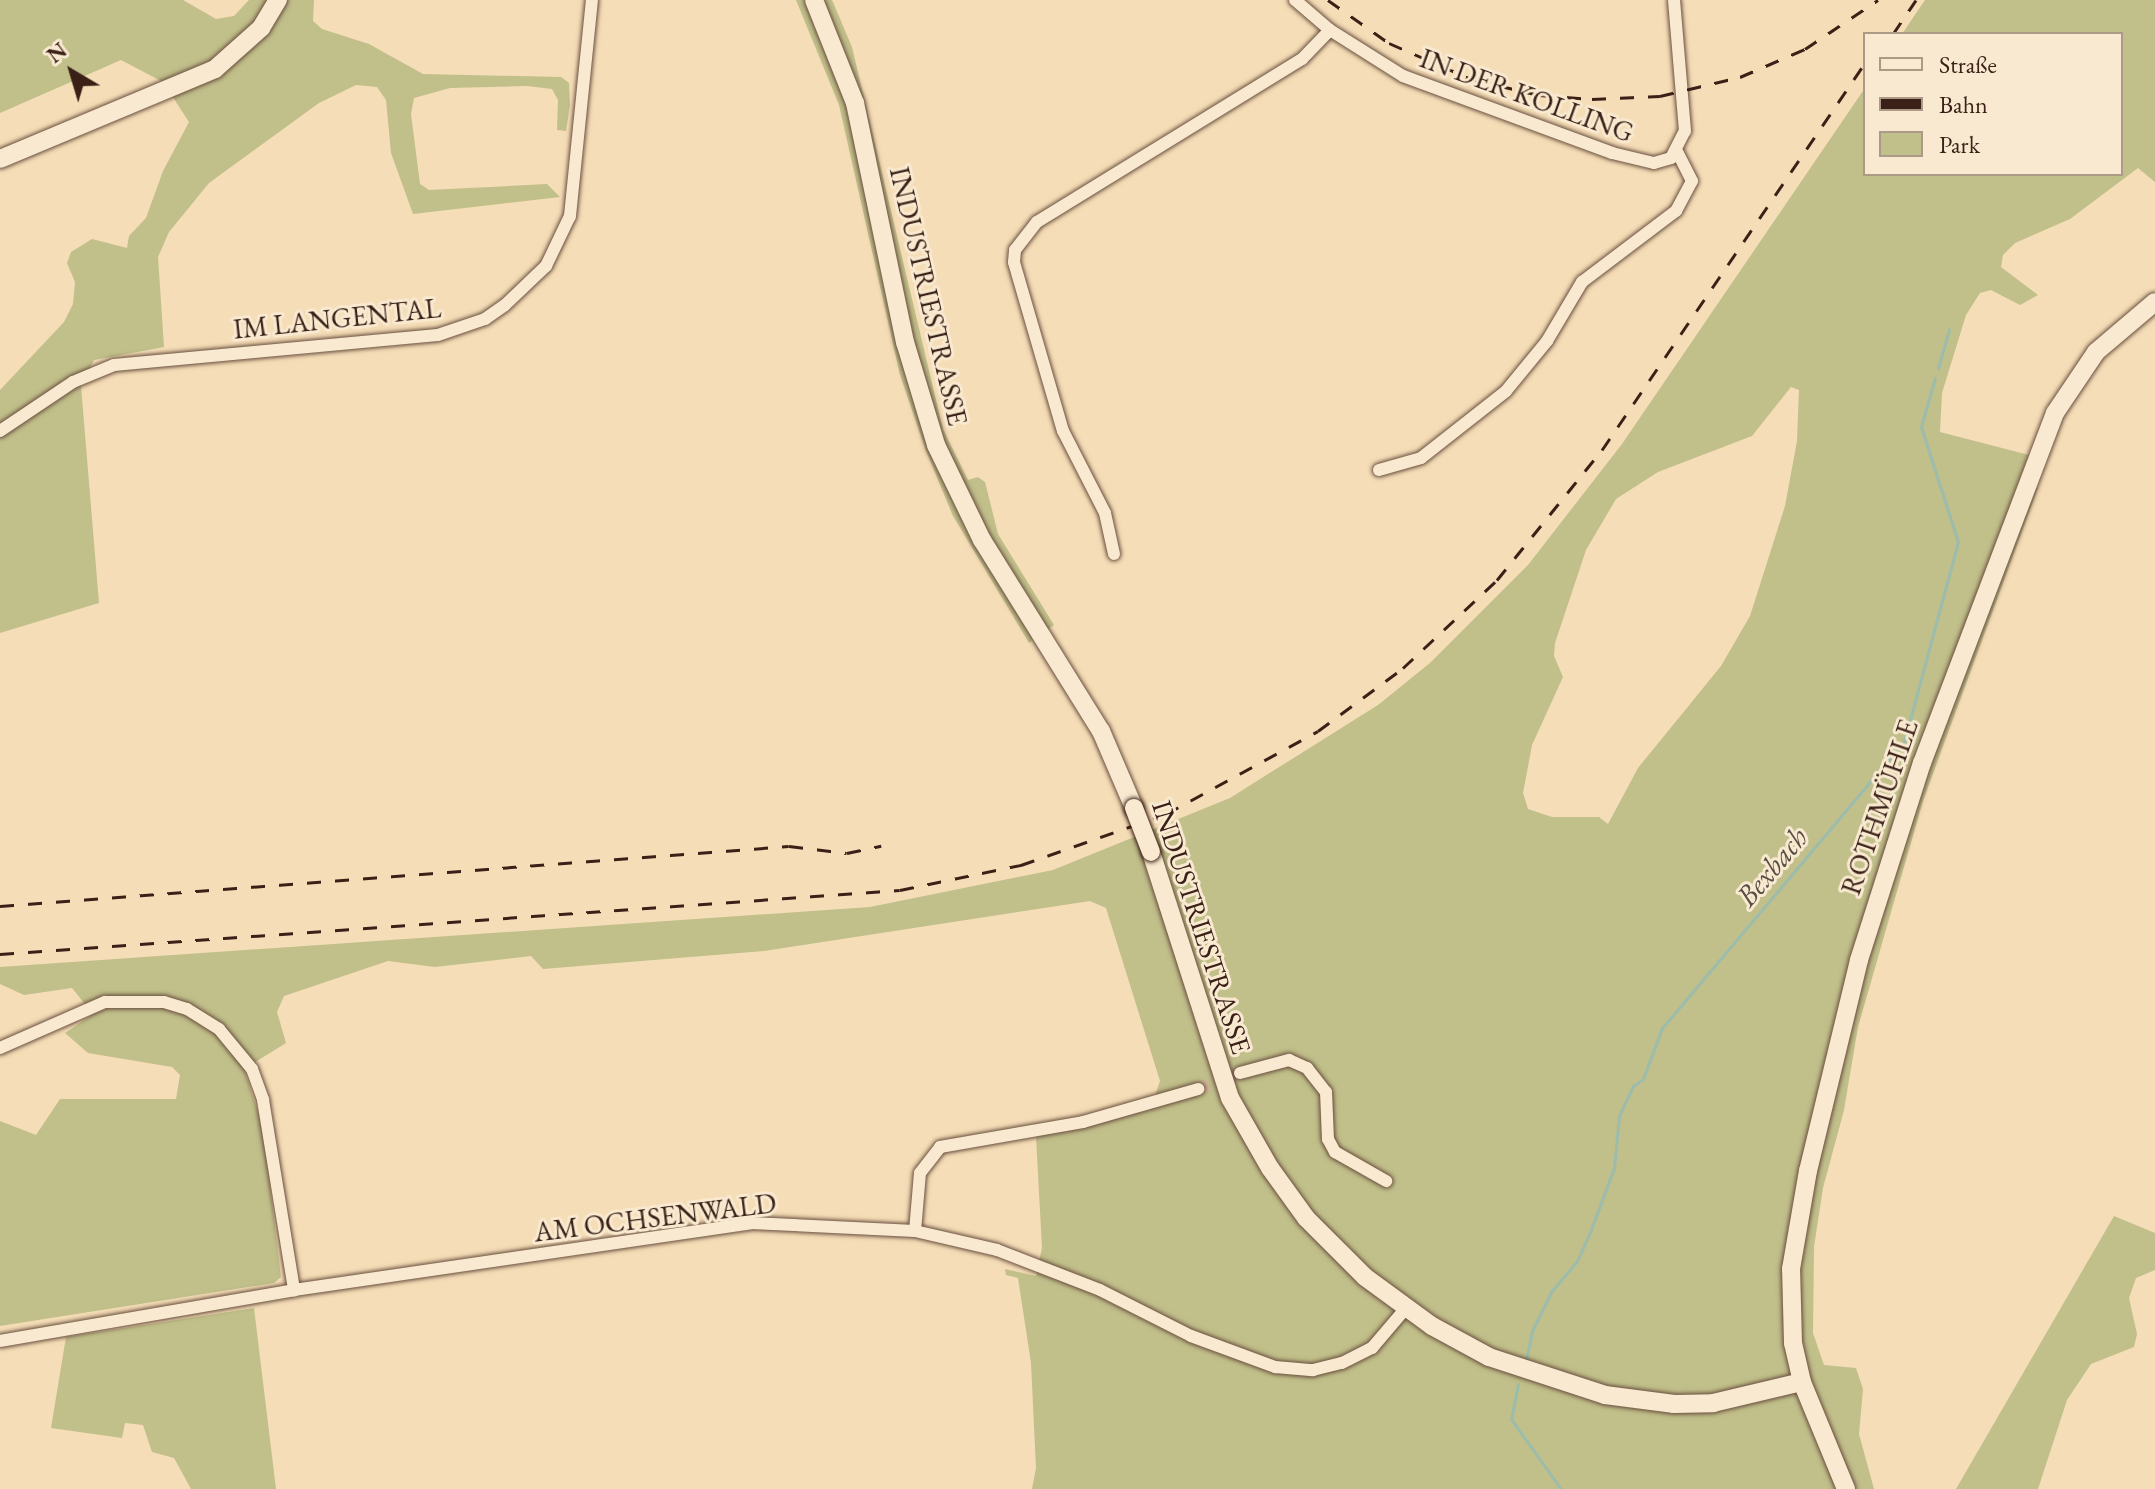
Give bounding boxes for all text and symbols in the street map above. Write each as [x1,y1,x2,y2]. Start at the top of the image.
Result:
north arrow [32,32,112,112]
legend [1863,32,2123,176]
text: N [41,36,73,70]
street label: IN DER KOLLING [1416,41,1638,149]
text: Straße [1939,49,1997,80]
text: Bahn [1939,89,1988,120]
text: Park [1939,129,1980,160]
street label: INDUSTRIESTRASSE [883,163,975,429]
street label: IM LANGENTAL [231,290,443,346]
street label: ROTHMÜHLE [1833,715,1925,899]
street label: INDUSTRIESTRASSE [1145,796,1259,1058]
water label: Bexbach [1729,820,1815,914]
street label: AM OCHSENWALD [532,1185,778,1249]

